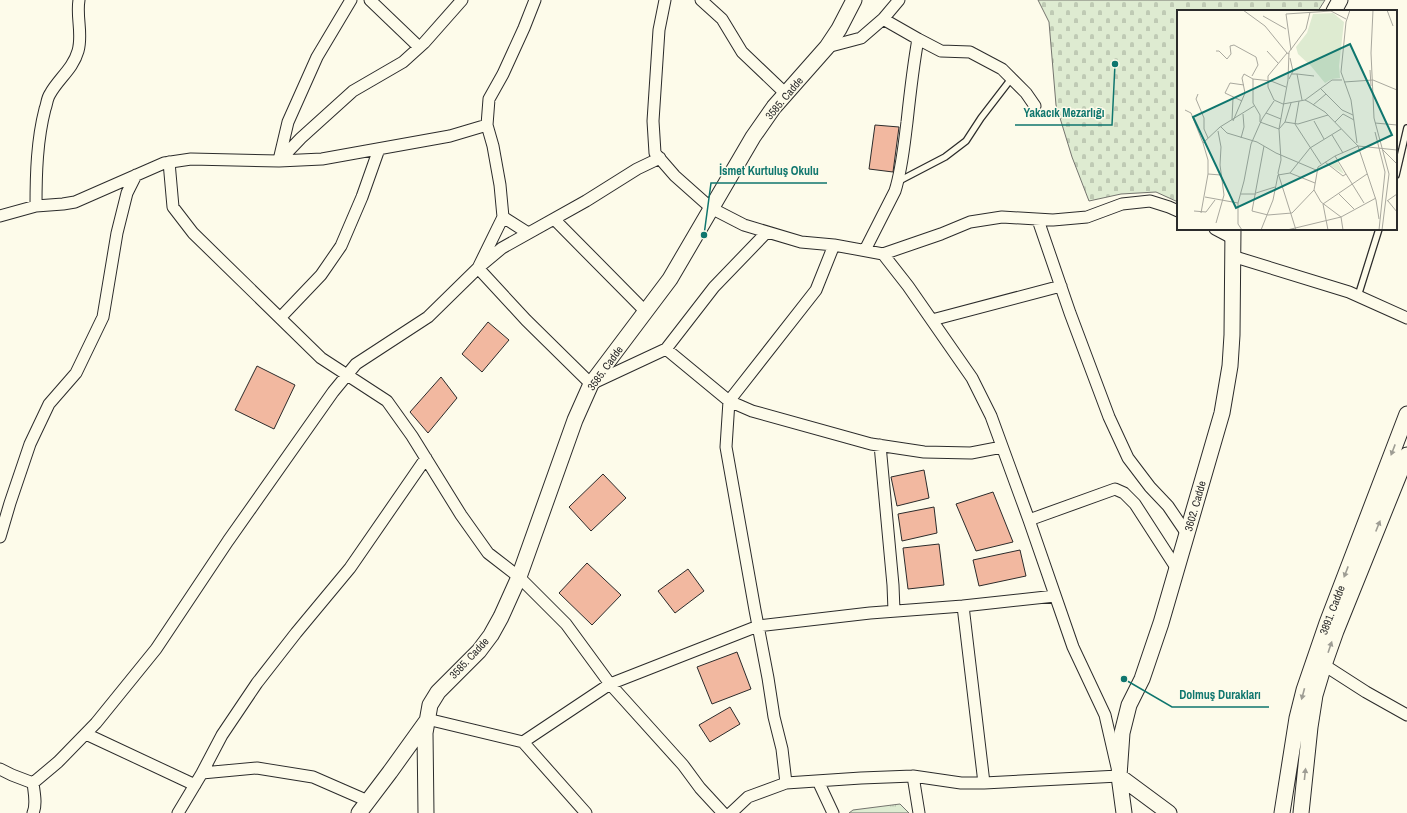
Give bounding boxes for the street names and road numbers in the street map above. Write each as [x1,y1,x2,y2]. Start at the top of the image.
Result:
street label: 3585. Cadde [762,74,806,122]
street label: 3585. Cadde [584,343,626,393]
street label: 3602. Cadde [1181,479,1209,533]
street label: 3891. Cadde [1316,583,1348,637]
street label: 3585. Cadde [446,634,492,682]

